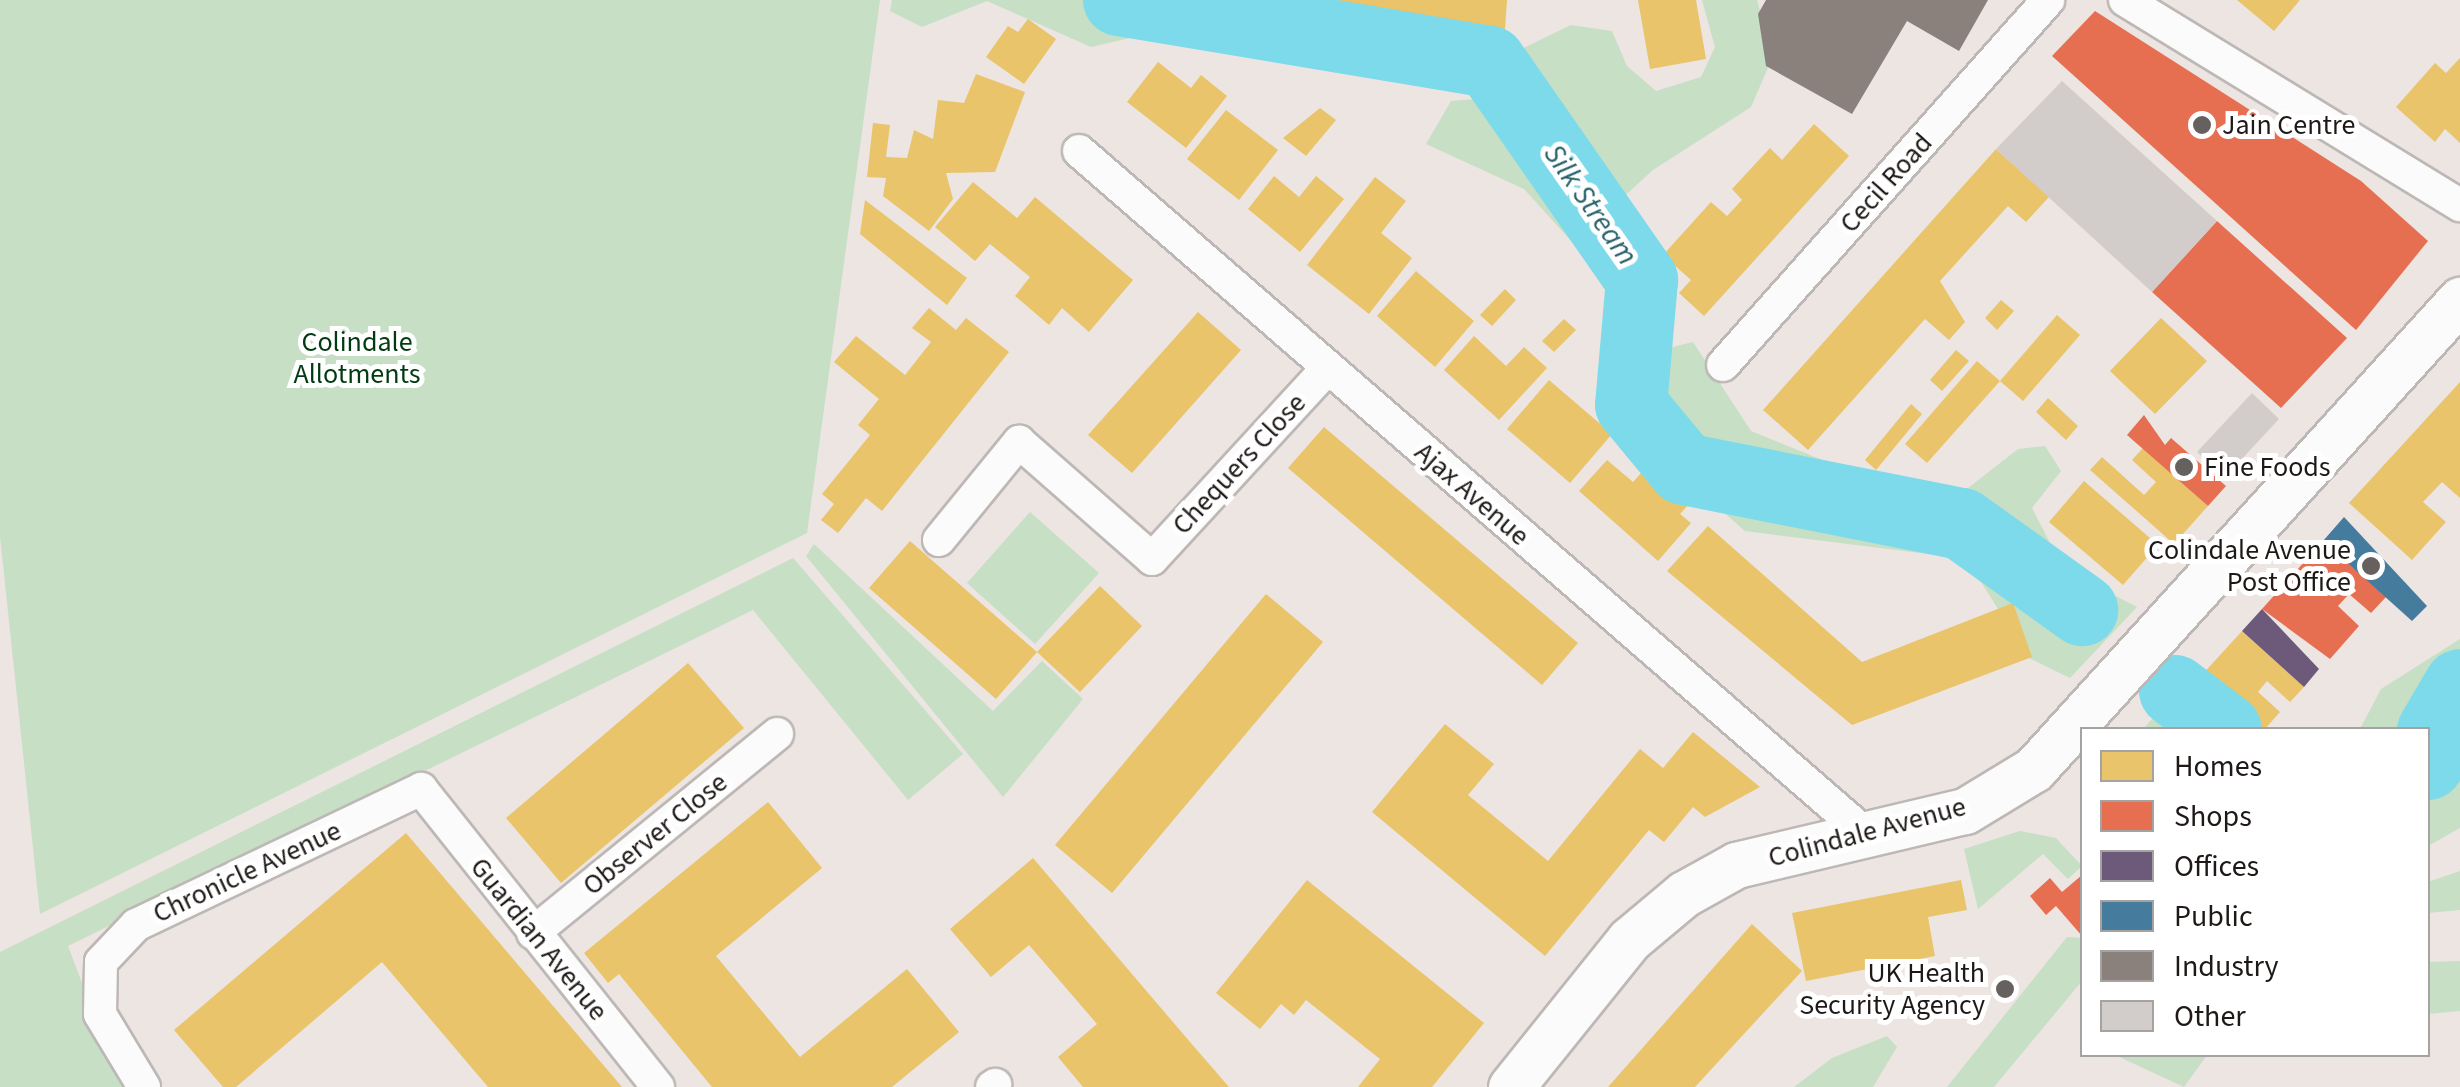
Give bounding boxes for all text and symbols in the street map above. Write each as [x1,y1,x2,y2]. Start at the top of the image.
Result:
place label: Jain Centre [2222,108,2355,142]
marker: Jain Centre [2191,114,2213,136]
street label: Cecil Road [1833,126,1939,240]
water label: Silk Stream [1535,138,1645,272]
park label: Colindale Allotments [294,325,420,391]
street label: Chequers Close [1165,387,1313,541]
street label: Ajax Avenue [1408,435,1536,553]
place label: Fine Foods [2204,450,2331,484]
marker: Fine Foods [2173,456,2195,478]
place label: Colindale Avenue Post Office [2148,533,2351,599]
marker: Colindale Avenue Post Office [2360,555,2382,577]
legend [2080,727,2430,1057]
text: Homes [2174,745,2262,788]
street label: Observer Close [576,766,734,902]
street label: Colindale Avenue [1765,789,1969,875]
text: Shops [2174,795,2252,838]
street label: Chronicle Avenue [148,814,346,930]
text: Offices [2174,845,2259,888]
street label: Guardian Avenue [463,851,615,1027]
text: Public [2174,895,2253,938]
text: Industry [2174,945,2279,988]
place label: UK Health Security Agency [1799,956,1985,1022]
marker: UK Health Security Agency [1994,978,2016,1000]
text: Other [2174,995,2246,1038]

